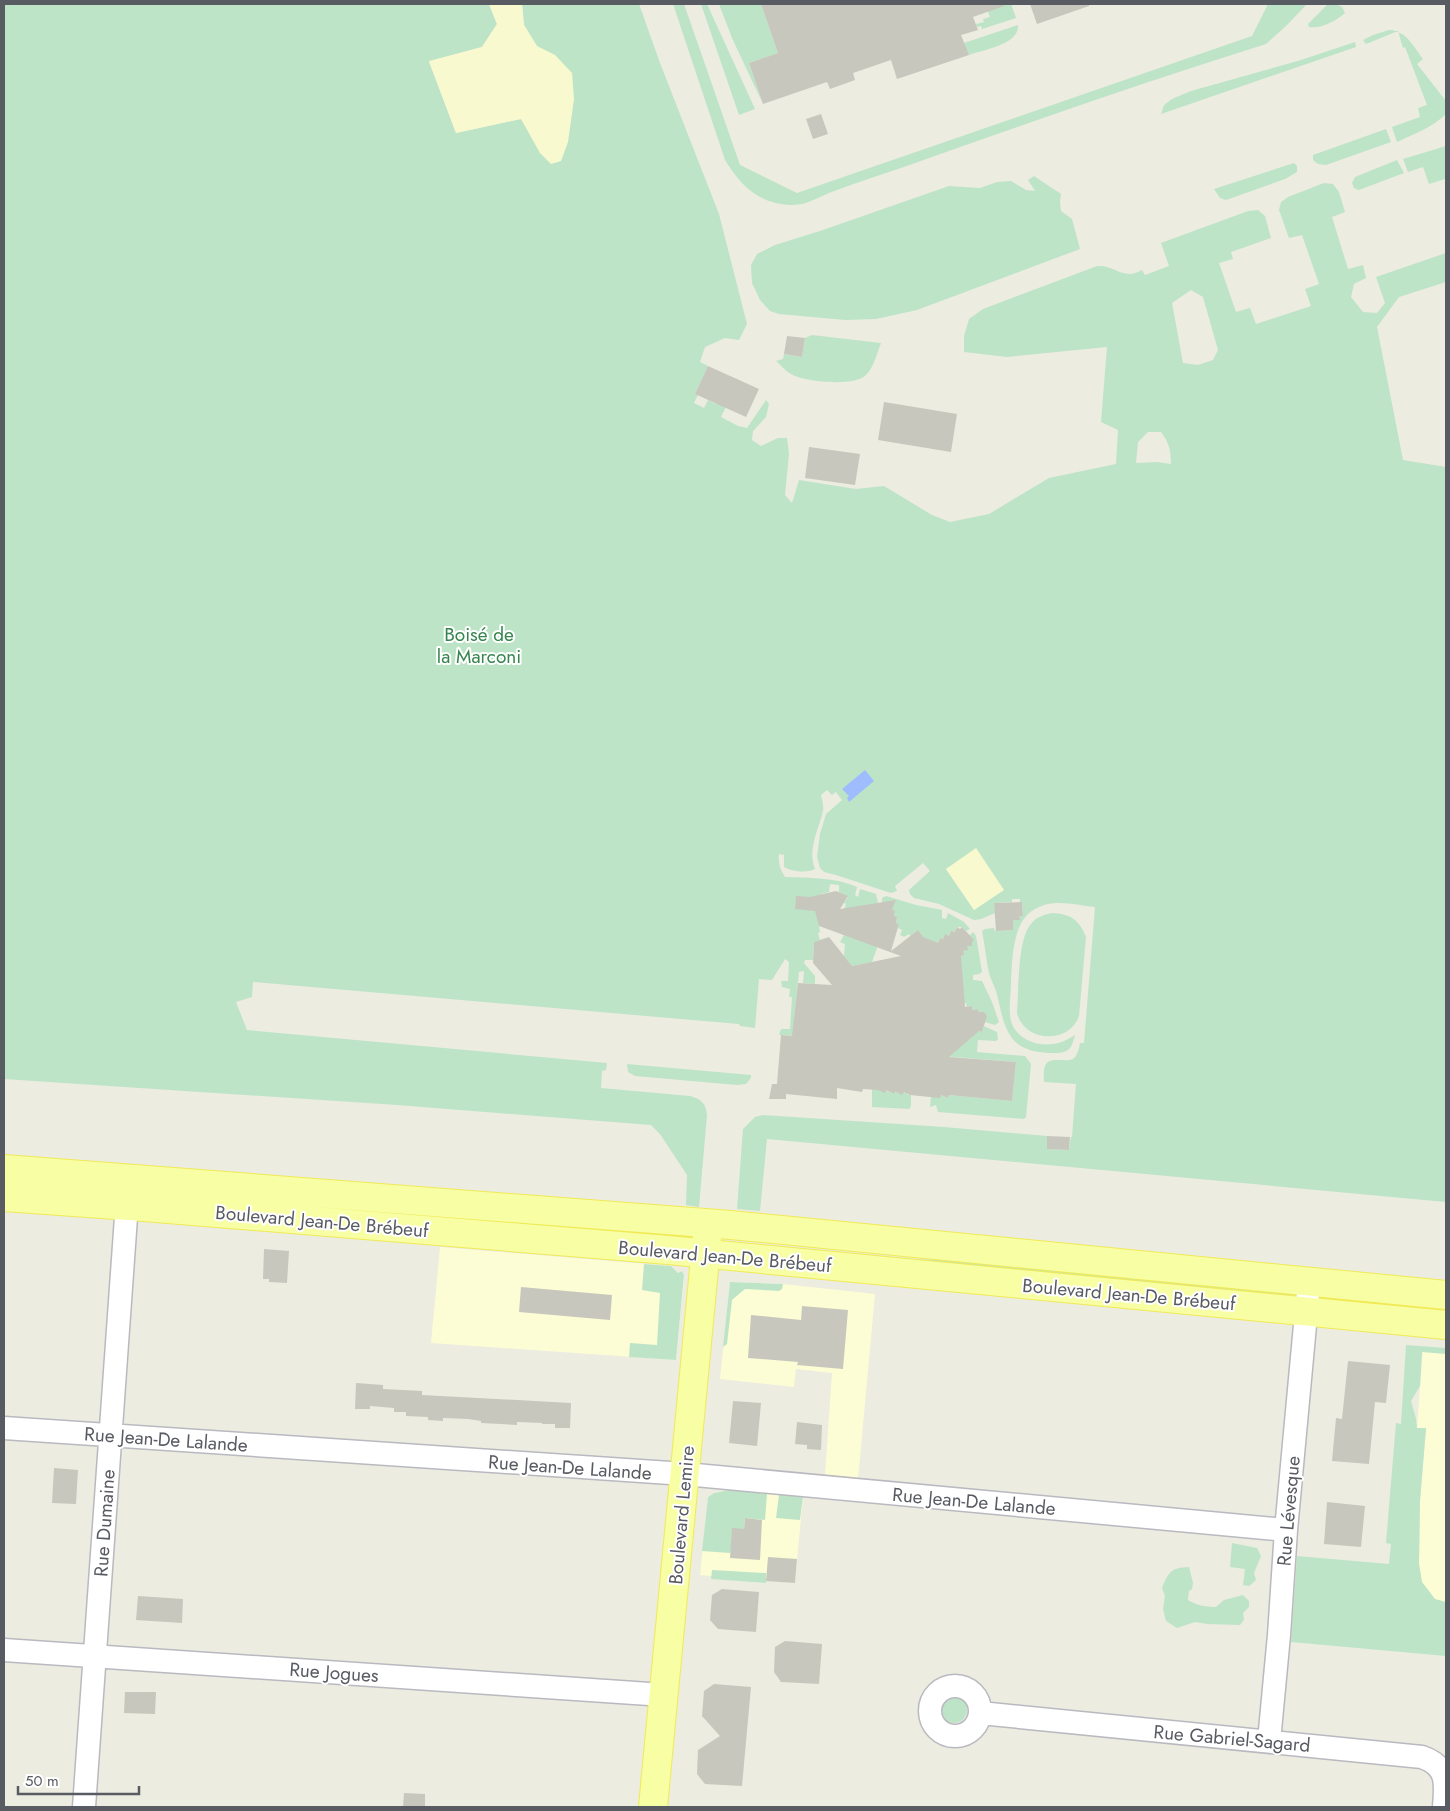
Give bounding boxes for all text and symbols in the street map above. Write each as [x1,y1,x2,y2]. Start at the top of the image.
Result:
park label: Boisé de la Marconi [437,621,521,670]
street label: Boulevard Jean-De Brébeuf [214,1199,430,1244]
street label: Boulevard Jean-De Brébeuf [617,1234,833,1279]
street label: Boulevard Jean-De Brébeuf [1021,1272,1237,1317]
street label: Rue Jean-De Lalande [83,1420,249,1459]
street label: Boulevard Lemire [662,1444,701,1586]
street label: Rue Jean-De Lalande [487,1448,653,1487]
street label: Rue Lévesque [1270,1455,1307,1567]
street label: Rue Dumaine [87,1468,122,1578]
street label: Rue Jean-De Lalande [891,1481,1057,1522]
street label: Rue Jogues [288,1656,380,1689]
street label: Rue Gabriel-Sagard [1152,1718,1311,1759]
scale bar [18,1764,139,1796]
text: 50 m [25,1770,59,1792]

